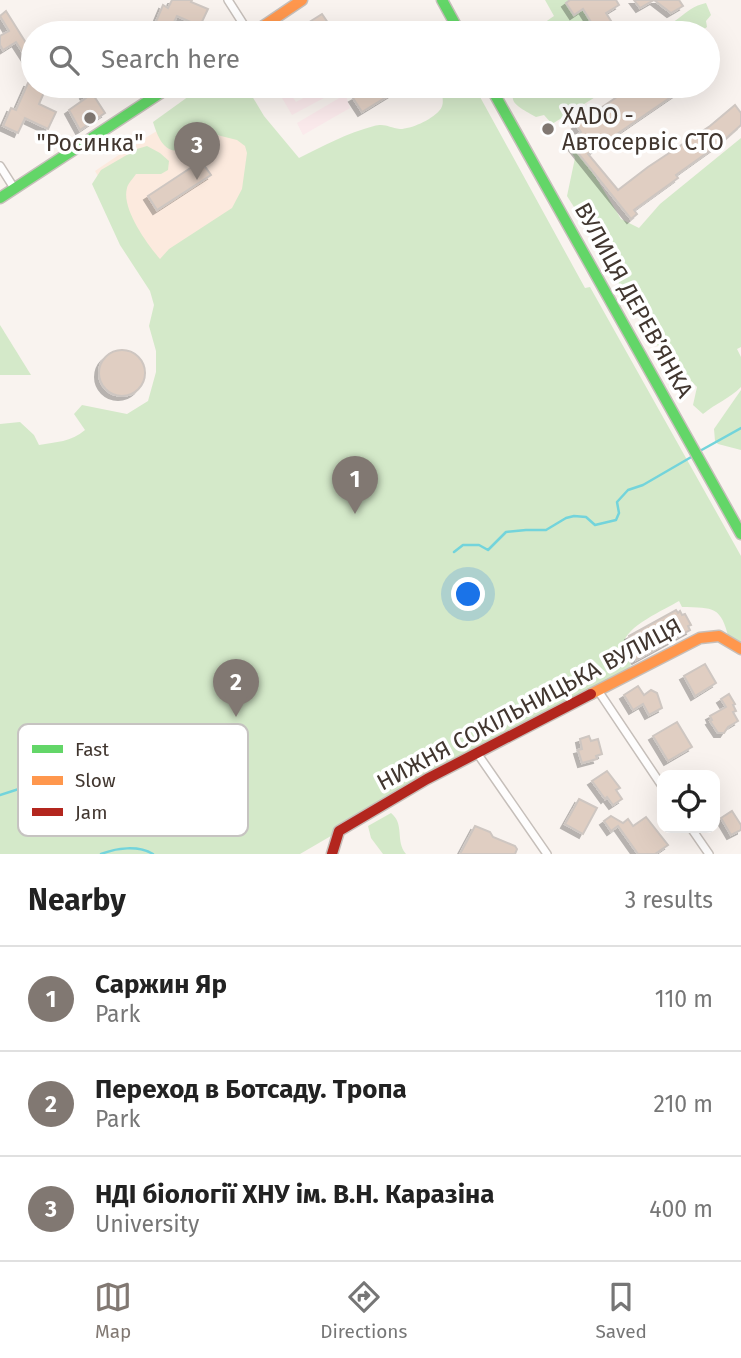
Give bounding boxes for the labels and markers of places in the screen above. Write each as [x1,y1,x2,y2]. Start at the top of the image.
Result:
place label: XADO - Автосервіс СТО [562,102,724,156]
marker: "Росинка" [82,110,98,126]
marker: XADO - Автосервіс СТО [540,121,556,137]
pin: 3 [174,122,220,180]
place label: "Росинка" [37,129,143,157]
pin: 1 [332,456,378,514]
pin: 2 [213,659,259,717]

